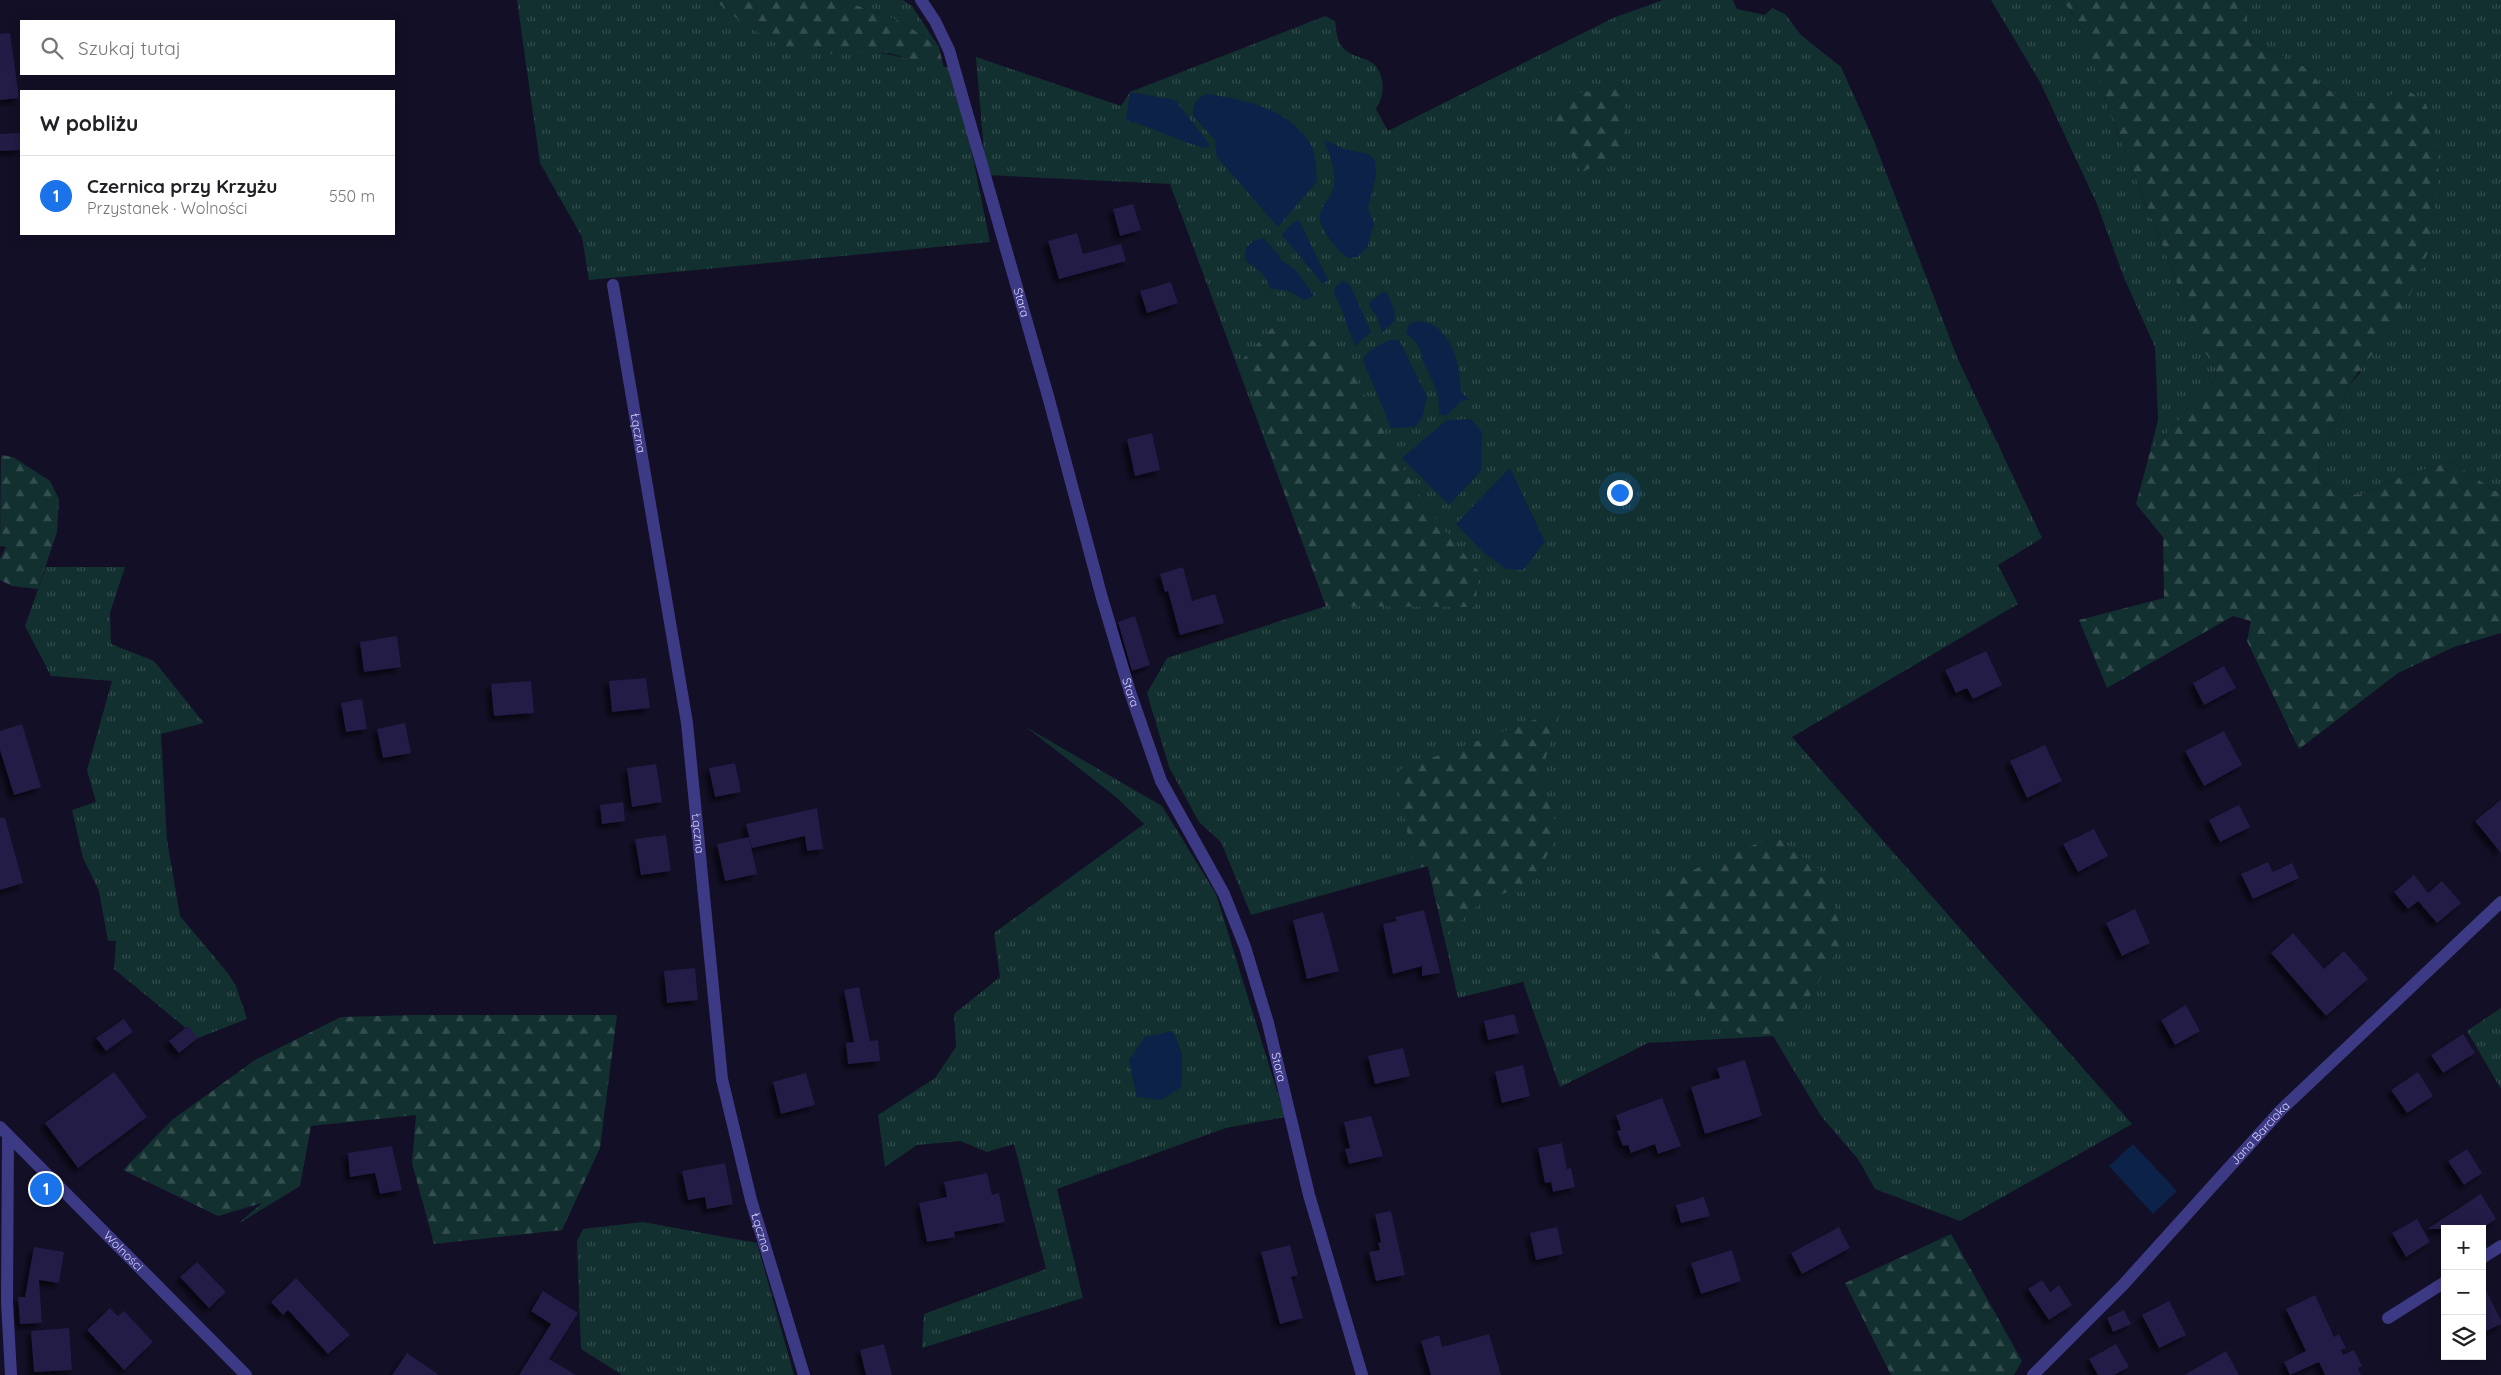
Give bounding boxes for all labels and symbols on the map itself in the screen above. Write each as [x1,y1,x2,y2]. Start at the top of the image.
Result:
street label: Stara [1010,286,1033,319]
street label: Łączna [628,412,649,454]
your location [1607,480,1633,506]
street label: Stara [1119,676,1143,709]
street label: Łączna [689,812,708,854]
street label: Stara [1268,1051,1290,1083]
street label: Jana Barcioka [2227,1098,2293,1168]
pin: 1 [30,1170,62,1208]
street label: Łączna [748,1211,774,1254]
street label: Wolności [101,1228,147,1274]

